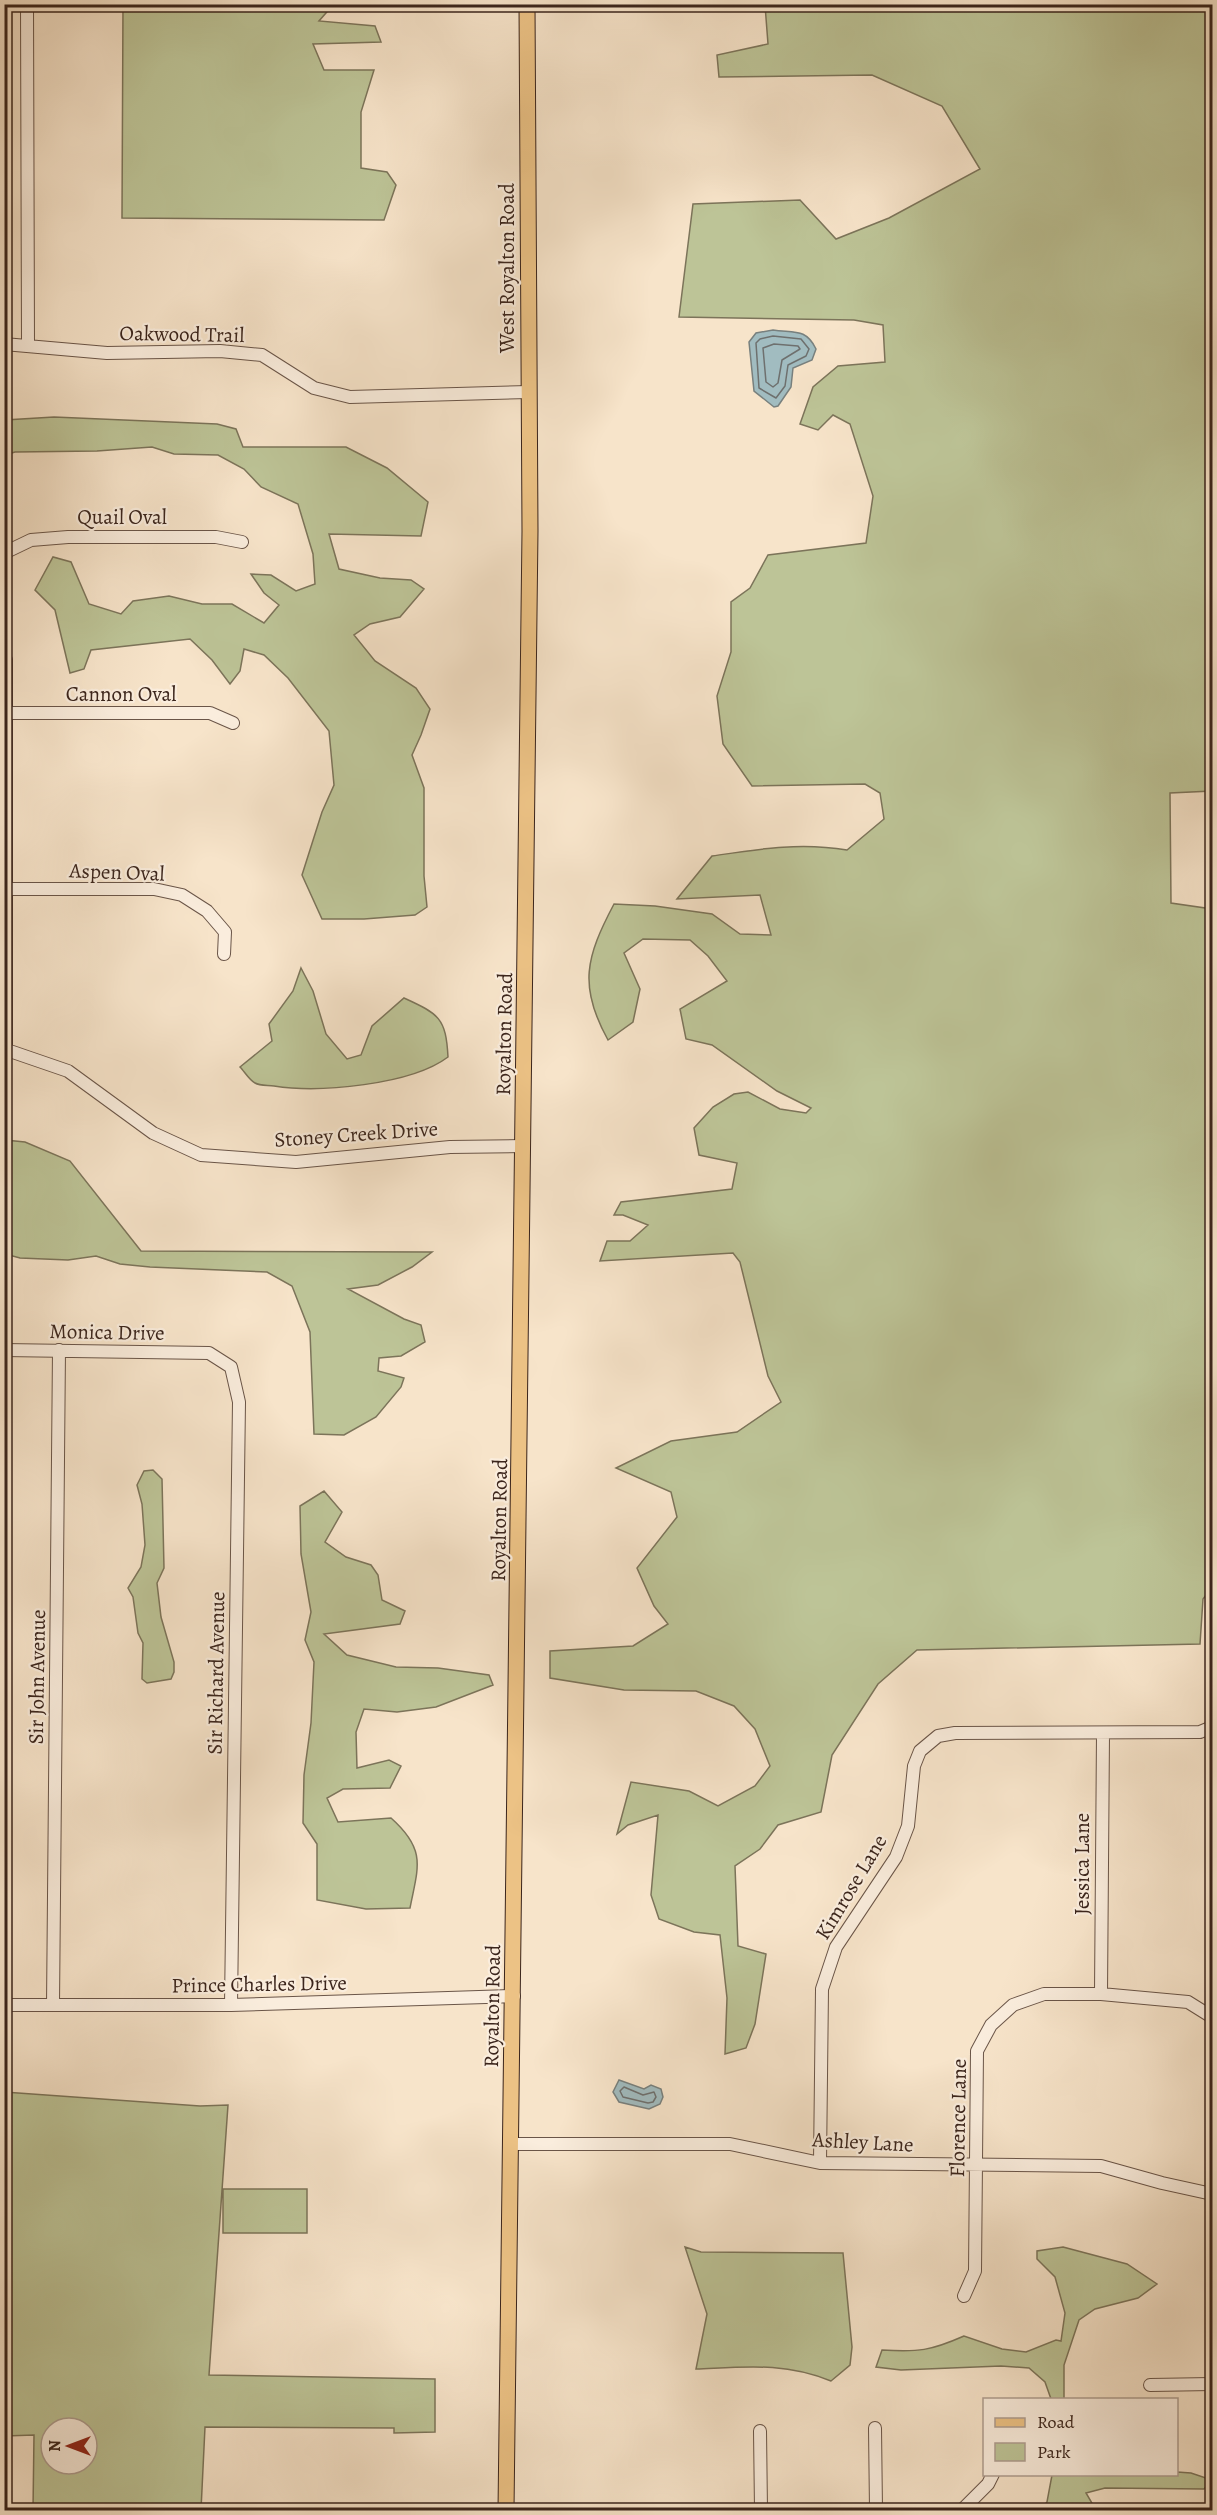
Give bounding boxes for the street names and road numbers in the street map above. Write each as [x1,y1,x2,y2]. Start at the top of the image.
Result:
street label: West Royalton Road [493,182,521,354]
street label: Oakwood Trail [119,319,245,349]
street label: Quail Oval [77,503,167,531]
street label: Cannon Oval [66,680,176,708]
street label: Aspen Oval [68,856,165,888]
street label: Royalton Road [489,972,519,1096]
street label: Stoney Creek Drive [273,1114,439,1154]
street label: Monica Drive [49,1317,165,1347]
street label: Royalton Road [484,1458,514,1582]
street label: Sir Richard Avenue [201,1591,231,1755]
street label: Sir John Avenue [22,1609,52,1745]
street label: Jessica Lane [1068,1813,1096,1915]
street label: Kimrose Lane [809,1829,893,1945]
street label: Royalton Road [477,1944,507,2068]
street label: Prince Charles Drive [171,1968,347,2000]
street label: Florence Lane [943,2058,973,2178]
street label: Ashley Lane [811,2125,914,2159]

